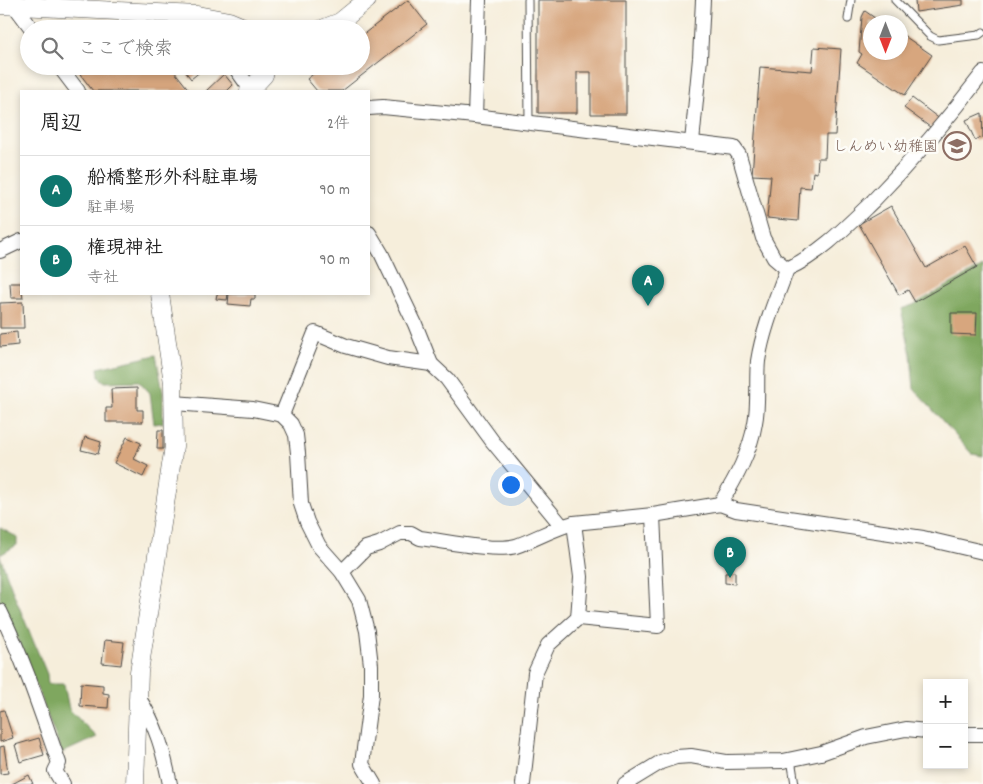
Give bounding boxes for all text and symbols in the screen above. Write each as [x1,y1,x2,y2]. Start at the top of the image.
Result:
north arrow [863,15,908,60]
search box [20,20,370,75]
icon: search [38,34,66,62]
text: ここで検索 [78,37,173,64]
text: 周辺 [40,110,82,140]
text: 2件 [327,113,350,136]
school or university icon: しんめい幼稚園 [942,131,972,161]
place label: しんめい幼稚園 [833,137,938,159]
text: 船橋整形外科駐車場 [87,166,258,193]
text: A [52,179,60,202]
text: 90 m [319,179,350,202]
text: 駐車場 [87,197,135,220]
text: 権現神社 [87,236,163,263]
text: B [52,249,60,272]
text: 90 m [319,249,350,272]
pin: A [632,265,664,306]
text: 寺社 [87,267,119,290]
your location [498,472,524,498]
pin: B [714,537,746,578]
map controls [923,679,968,769]
button: + [923,679,968,724]
button: − [923,724,968,769]

